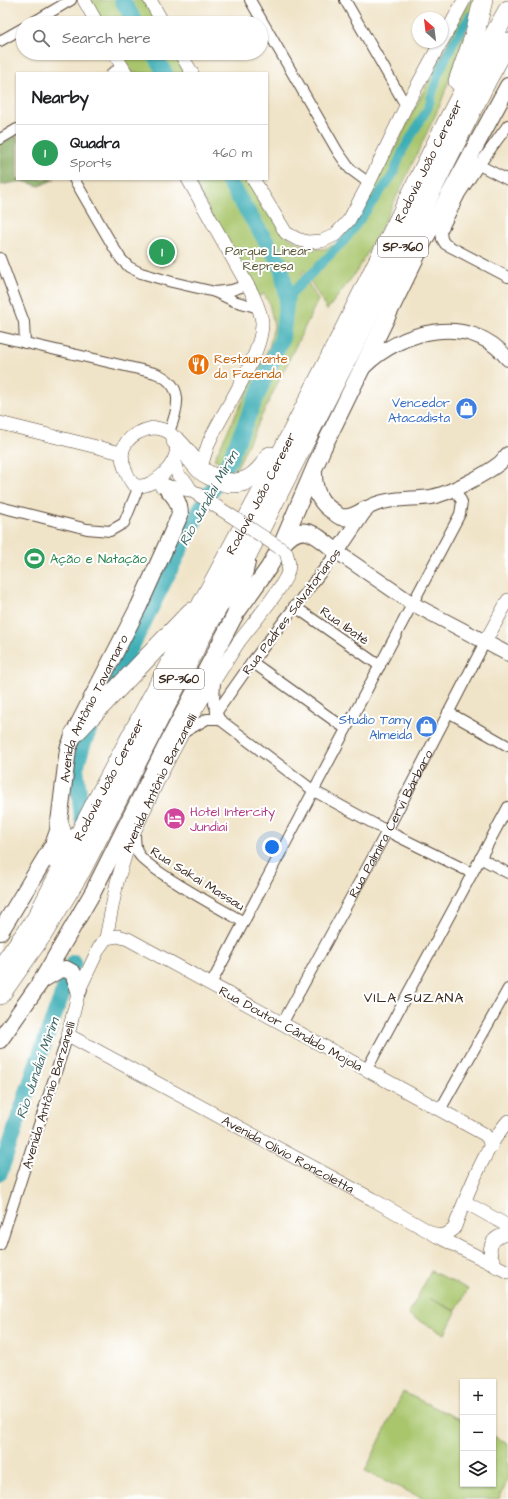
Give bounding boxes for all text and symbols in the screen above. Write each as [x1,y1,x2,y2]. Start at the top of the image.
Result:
north arrow [412,12,448,48]
search box [16,16,268,60]
icon: search [30,27,52,49]
text: Search here [62,28,151,49]
text: Nearby [32,86,89,110]
street label: Rodovia João Cereser [390,97,467,226]
text: Quadra [70,133,120,154]
text: 1 [44,144,46,162]
text: 460 m [211,144,252,162]
text: Sports [70,154,112,172]
pin: 1 [149,237,175,267]
road number: SP-360 [378,237,428,257]
park label: Parque Linear Represa [225,242,311,275]
place label: Restaurante da Fazenda [214,350,288,383]
restaurant icon: Restaurante da Fazenda [185,352,211,378]
place label: Vencedor Atacadista [388,394,450,427]
shop icon: Vencedor Atacadista [453,396,479,422]
street label: Rodovia João Cereser [222,429,301,558]
water label: Rio Jundiaí Mirim [175,446,244,550]
street label: Rua Padres Salvatorianos [238,544,346,679]
sports icon: Ação e Natação [21,545,47,571]
place label: Ação e Natação [50,550,147,568]
street label: Rua Ibaté [316,602,372,649]
street label: Avenida Antônio Tavarnaro [56,631,133,784]
road number: SP-360 [154,669,204,689]
street label: Avenida Antônio Barzanelli [119,710,201,855]
place label: Studio Tamy Almeida [339,711,412,744]
shop icon: Studio Tamy Almeida [414,713,440,739]
street label: Rodovia João Cereser [70,716,149,844]
street label: Rua Palmira Cervi Bárbaro [345,746,438,901]
place label: Hotel Intercity Jundiaí [190,803,275,836]
hotel icon: Hotel Intercity Jundiaí [162,805,188,831]
your location [262,837,282,857]
street label: Rua Sakai Massau [147,843,248,915]
street label: Rua Doutor Cândido Mojola [216,982,366,1076]
district label: VILA SUZANA [364,988,464,1008]
water label: Rio Jundiaí Mirim [11,1013,65,1122]
street label: Avenida Antônio Barzanelli [18,1019,80,1171]
street label: Avenida Olívio Roncoletta [218,1112,358,1198]
map controls [460,1379,496,1487]
button: + [460,1379,496,1415]
button: − [460,1415,496,1451]
button: layers [460,1451,496,1487]

